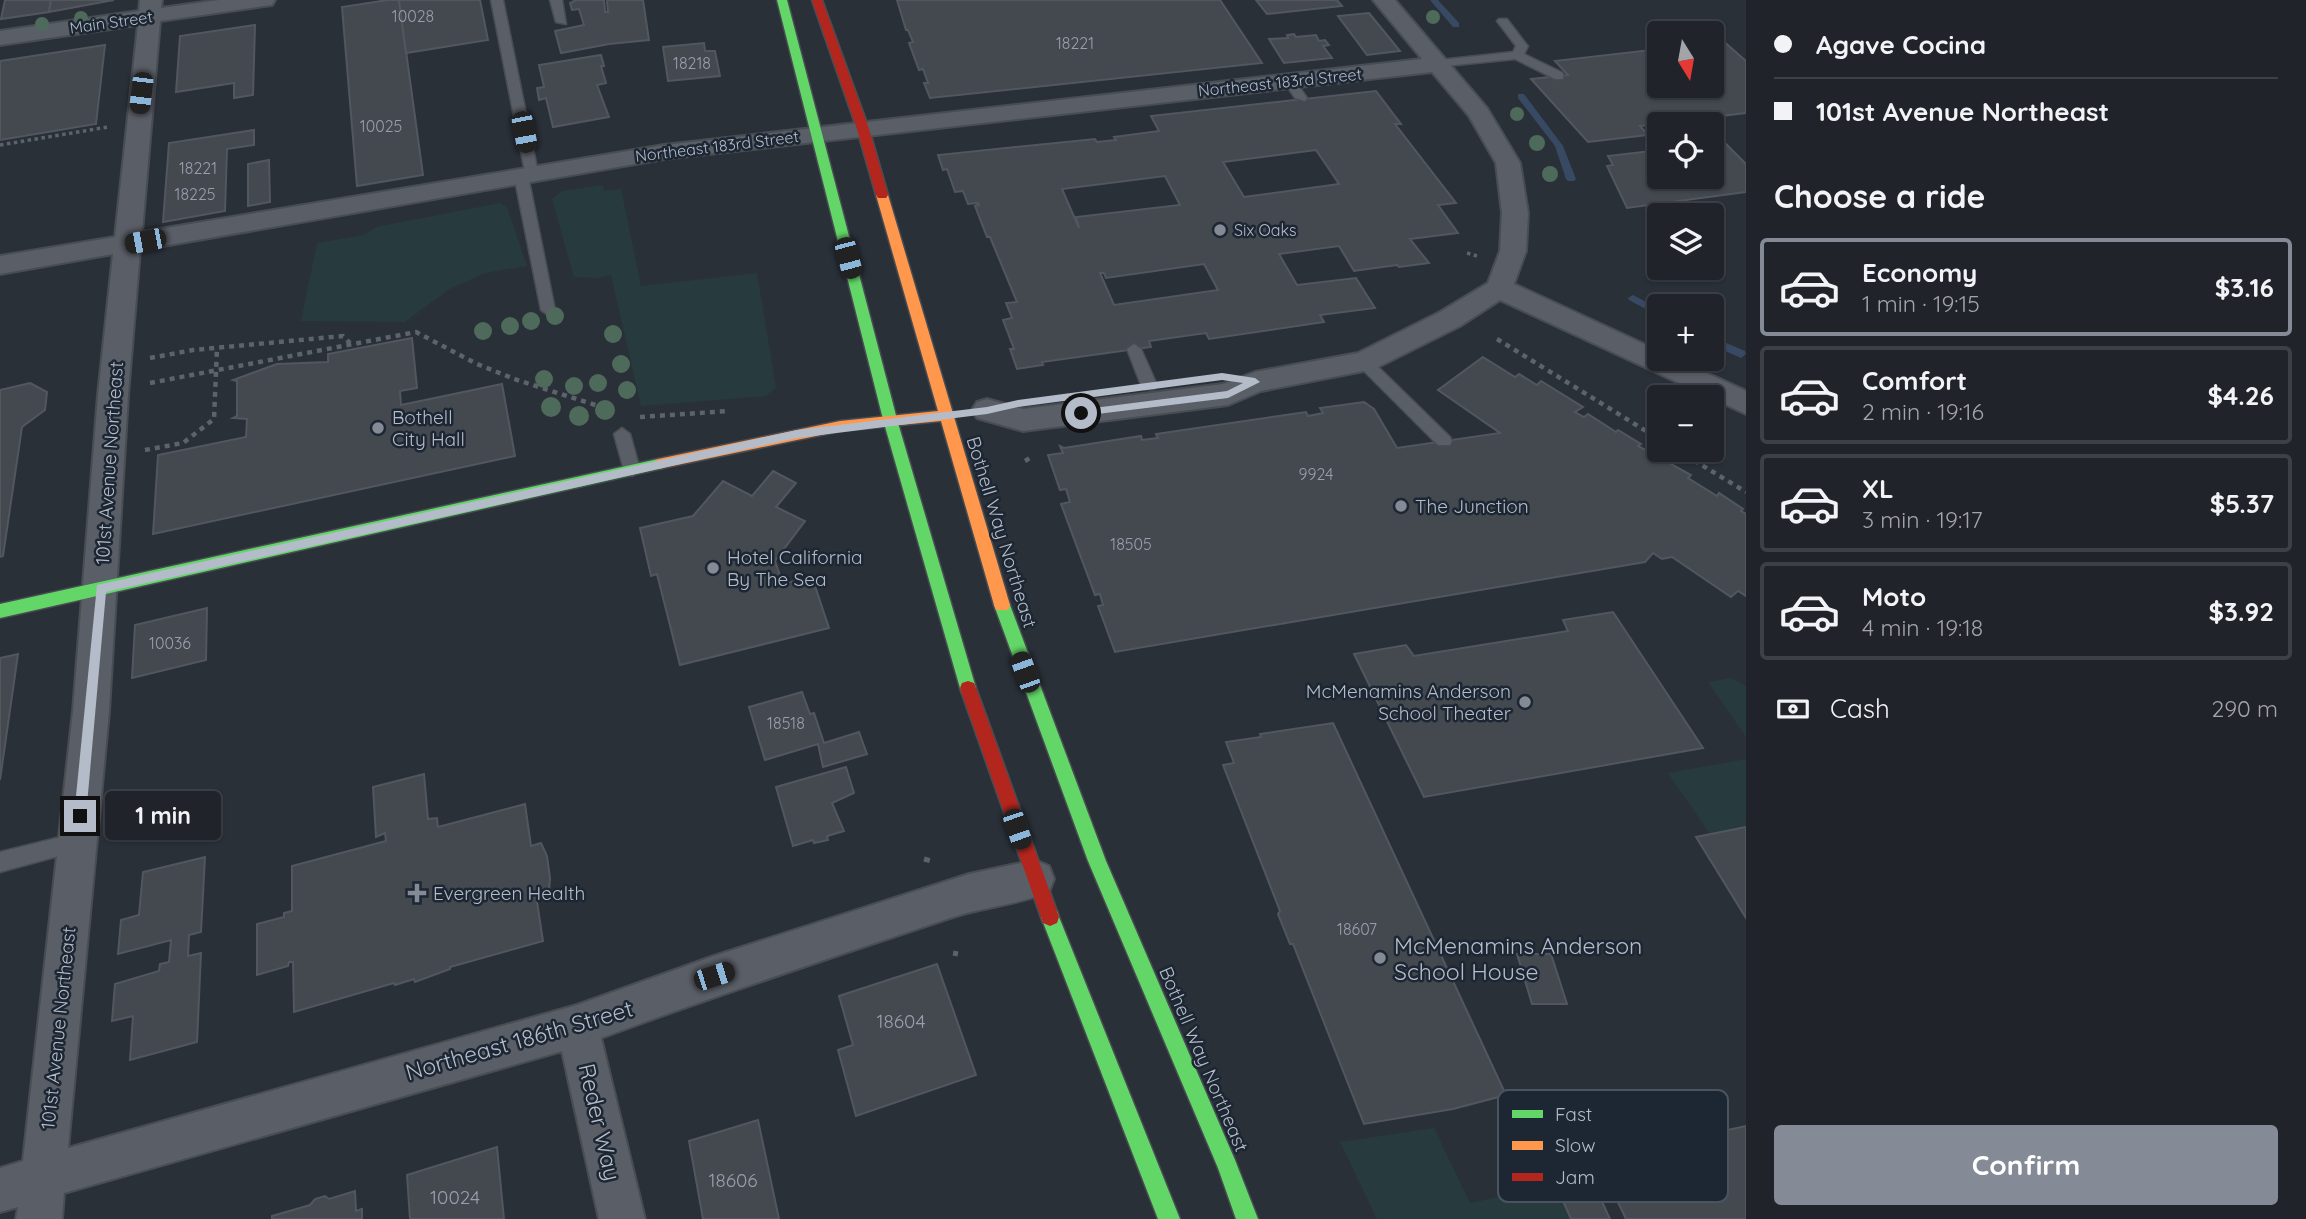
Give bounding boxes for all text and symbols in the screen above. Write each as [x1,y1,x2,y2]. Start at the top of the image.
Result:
street label: Main Street [68,6,154,38]
house number: 10028 [392,6,434,26]
north arrow [1647,21,1724,98]
map controls [1647,21,1724,462]
text: Agave Cocina [1816,28,1986,61]
house number: 18221 [1056,33,1094,53]
house number: 18218 [673,53,711,73]
street label: Northeast 183rd Street [1197,63,1363,101]
car [129,71,154,115]
text: 101st Avenue Northeast [1816,95,2109,128]
car [510,109,539,155]
button: locate [1647,112,1724,189]
house number: 10025 [360,116,402,136]
street label: Northeast 183rd Street [634,126,800,166]
house number: 18221 [179,158,217,178]
text: Choose a ride [1774,176,1986,216]
house number: 18225 [174,184,216,204]
button: layers [1647,203,1724,280]
place label: Six Oaks [1234,220,1296,240]
marker: Six Oaks [1212,222,1228,238]
car [123,227,168,255]
car [833,235,864,281]
icon: car [1778,256,1841,319]
text: Economy [1862,256,1977,289]
text: $3.16 [2215,271,2274,304]
text: 1 min · 19:15 [1862,289,1980,318]
button: + [1647,294,1724,371]
street label: 101st Avenue Northeast [90,361,128,565]
icon: car [1778,364,1841,427]
text: Comfort [1862,364,1967,397]
text: $4.26 [2208,379,2274,412]
button: − [1647,385,1724,462]
route start [1065,397,1097,429]
text: 2 min · 19:16 [1862,397,1984,426]
place label: Bothell City Hall [392,405,465,451]
marker: Bothell City Hall [370,420,386,436]
street label: Bothell Way Northeast [961,433,1043,631]
house number: 9924 [1299,464,1333,484]
icon: car [1778,472,1841,535]
text: XL [1862,472,1894,505]
text: $5.37 [2210,487,2274,520]
place label: The Junction [1415,494,1529,518]
marker: The Junction [1393,498,1409,514]
text: 3 min · 19:17 [1862,505,1983,534]
house number: 18505 [1110,534,1152,554]
place label: Hotel California By The Sea [727,545,863,591]
marker: Hotel California By The Sea [705,560,721,576]
icon: car [1778,580,1841,643]
text: Moto [1862,580,1926,613]
text: $3.92 [2208,595,2274,628]
text: 4 min · 19:18 [1862,613,1983,642]
house number: 10036 [149,633,191,653]
car [1008,649,1043,695]
place label: McMenamins Anderson School Theater [1306,679,1512,725]
icon: cash [1774,690,1812,728]
text: Cash [1830,692,1890,725]
marker: McMenamins Anderson School Theater [1517,694,1533,710]
text: 290 m [2211,694,2278,723]
house number: 18518 [767,713,805,733]
callout: 1 min [104,792,220,840]
route end [64,800,96,832]
text: 1 min [135,801,191,830]
car [1001,806,1034,852]
place label: Evergreen Health [433,881,585,905]
marker: Evergreen Health [407,883,427,903]
house number: 18607 [1337,919,1377,939]
street label: 101st Avenue Northeast [35,925,81,1131]
place label: McMenamins Anderson School House [1394,931,1642,986]
marker: McMenamins Anderson School House [1372,950,1388,966]
car [691,960,738,992]
street label: Bothell Way Northeast [1154,963,1254,1155]
street label: Northeast 186th Street [402,994,636,1086]
house number: 18604 [877,1009,925,1033]
street label: Reder Way [572,1061,628,1183]
legend [1498,1090,1728,1202]
text: Fast [1555,1102,1592,1126]
button: Confirm [1774,1125,2278,1205]
text: Slow [1555,1133,1596,1157]
text: Jam [1555,1165,1595,1189]
house number: 18606 [708,1168,758,1192]
house number: 10024 [430,1185,480,1209]

